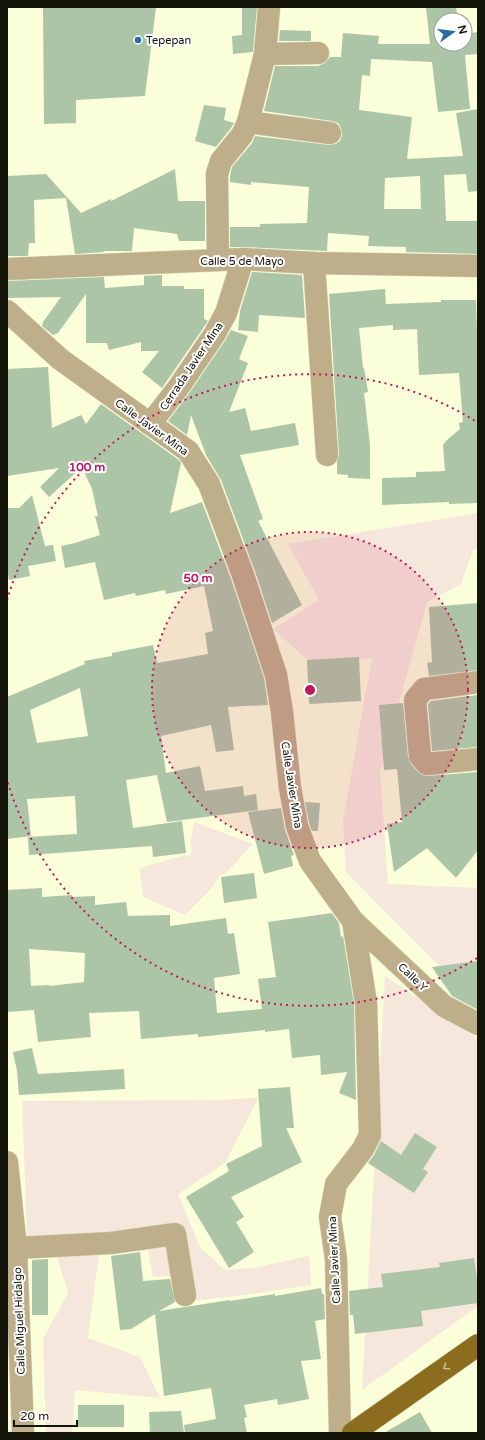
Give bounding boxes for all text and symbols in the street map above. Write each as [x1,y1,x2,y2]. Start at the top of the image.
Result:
north arrow [433,12,473,52]
text: N [455,24,470,36]
place label: Tepepan [146,34,191,47]
marker: Tepepan [133,35,143,45]
street label: Calle 5 de Mayo [200,255,284,268]
street label: Cerrada Javier Mina [157,320,226,413]
street label: Calle Javier Mina [112,396,191,458]
text: 100 m [69,460,105,474]
text: 50 m [183,571,213,585]
centre of rings [303,683,317,697]
street label: Calle Javier Mina [278,741,305,829]
street label: Calle Y [395,961,430,994]
street label: Calle Javier Mina [326,1216,343,1304]
street label: Calle Miguel Hidalgo [11,1267,28,1375]
one-way arrow [443,1362,450,1370]
scale bar [14,1402,77,1428]
text: 20 m [20,1409,49,1423]

